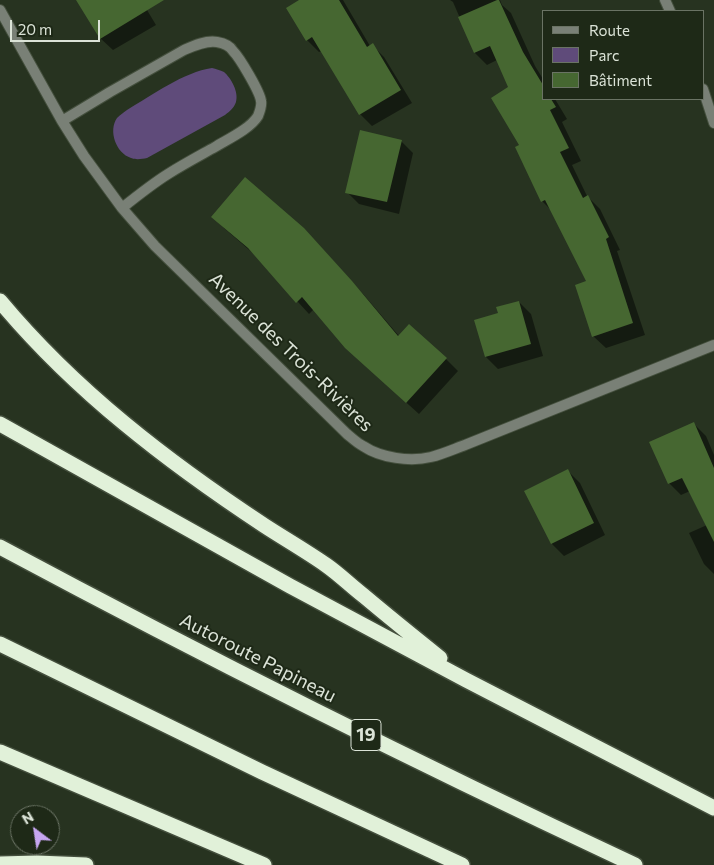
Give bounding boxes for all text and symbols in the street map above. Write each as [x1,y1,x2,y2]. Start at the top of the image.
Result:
scale bar [12,10,102,42]
legend [542,10,704,100]
text: 20 m [18,20,52,38]
text: Route [589,21,630,39]
text: Parc [589,46,619,64]
text: Bâtiment [589,71,652,89]
street label: Avenue des Trois-Rivières [204,268,378,436]
street label: Autoroute Papineau [176,609,340,707]
road number: 19 [351,720,381,750]
north arrow [10,805,60,855]
text: N [19,808,36,828]

